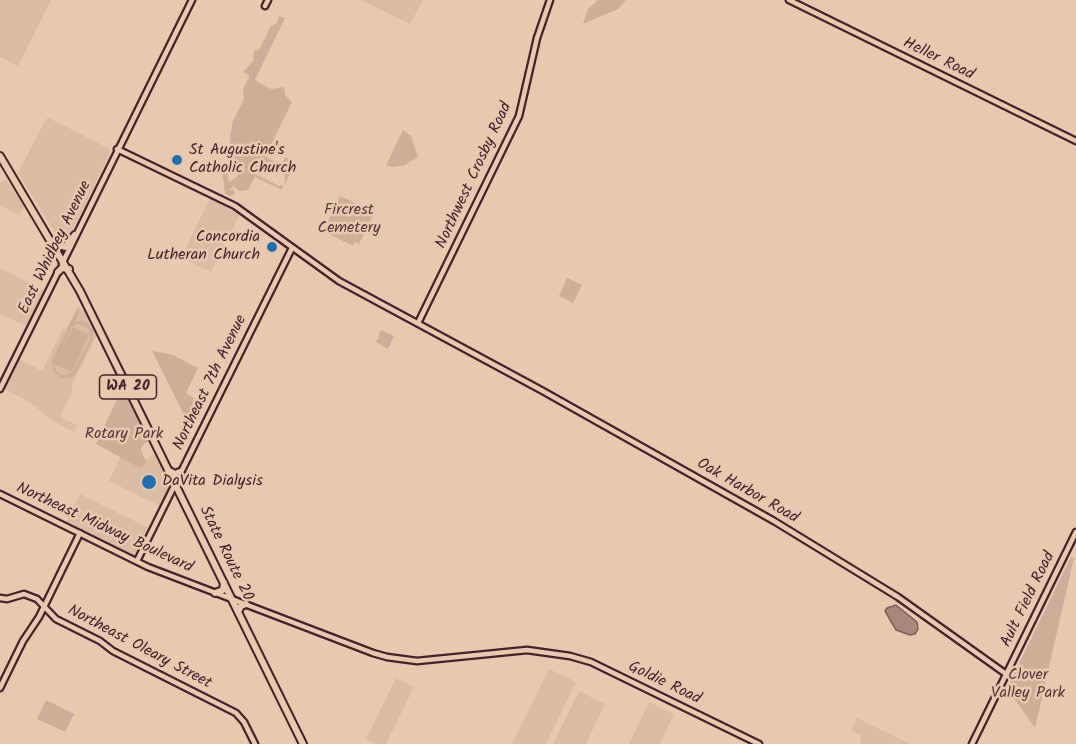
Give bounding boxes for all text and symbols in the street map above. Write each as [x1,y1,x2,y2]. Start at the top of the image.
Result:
street label: Heller Road [899,35,977,85]
street label: Northwest Crosby Road [433,100,517,252]
place label: St Augustine's Catholic Church [189,141,296,179]
marker: St Augustine's Catholic Church [170,153,184,167]
street label: East Whidbey Avenue [15,178,97,318]
park label: Fircrest Cemetery [318,201,380,239]
place label: Concordia Lutheran Church [147,228,260,266]
marker: Concordia Lutheran Church [265,240,279,254]
street label: Northeast 7th Avenue [170,312,252,454]
road number: WA 20 [100,375,156,399]
park label: Rotary Park [85,425,163,445]
street label: Oak Harbor Road [693,455,801,529]
place label: DaVita Dialysis [162,472,263,492]
marker: DaVita Dialysis [140,473,158,491]
street label: Northeast Midway Boulevard [13,480,195,578]
street label: State Route 20 [194,503,256,605]
street label: Ault Field Road [998,549,1060,651]
street label: Northeast Oleary Street [64,602,214,694]
street label: Goldie Road [625,658,703,710]
park label: Clover Valley Park [991,666,1065,704]

